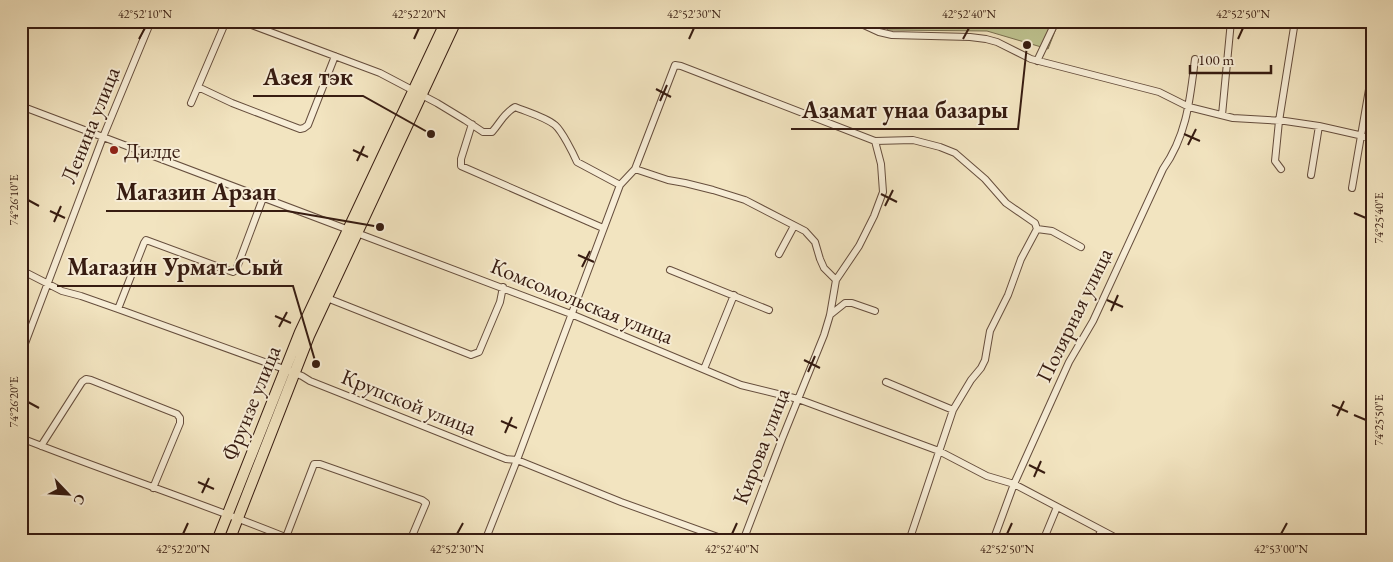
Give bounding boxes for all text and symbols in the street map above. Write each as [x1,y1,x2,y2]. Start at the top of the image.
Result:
text: 42°52'10"N [118,6,172,22]
text: 42°52'20"N [392,6,446,22]
text: 42°52'30"N [667,6,721,22]
text: 42°52'40"N [942,6,996,22]
text: 42°52'50"N [1216,6,1270,22]
scale bar [1190,42,1272,74]
text: 100 m [1198,50,1235,69]
callout: Азея тэк [253,57,363,96]
text: Азея тэк [262,61,354,92]
street label: Ленина улица [53,62,127,188]
callout: Азамат унаа базары [791,90,1018,129]
text: Азамат унаа базары [801,94,1008,126]
place label: Дилде [124,136,181,165]
marker: Дилде [108,144,120,156]
callout: Магазин Арзан [106,172,287,211]
text: 74°26'10"E [6,174,22,226]
text: Магазин Арзан [116,176,276,207]
text: 74°25'40"E [1371,192,1387,244]
street label: Полярная улица [1029,243,1119,387]
callout: Магазин Урмат-Сый [57,247,293,286]
text: Магазин Урмат-Сый [67,251,283,282]
street label: Комсомольская улица [486,251,678,351]
street label: Фрунзе улица [215,341,287,465]
street label: Крупской улица [337,362,481,442]
text: 74°26'20"E [6,376,22,428]
street label: Кирова улица [726,383,797,508]
text: 74°25'50"E [1371,394,1387,446]
north arrow [42,470,92,520]
text: С [69,491,90,508]
text: 42°52'20"N [156,541,210,557]
text: 42°52'30"N [430,541,484,557]
text: 42°52'40"N [705,541,759,557]
text: 42°52'50"N [980,541,1034,557]
text: 42°53'00"N [1254,541,1308,557]

